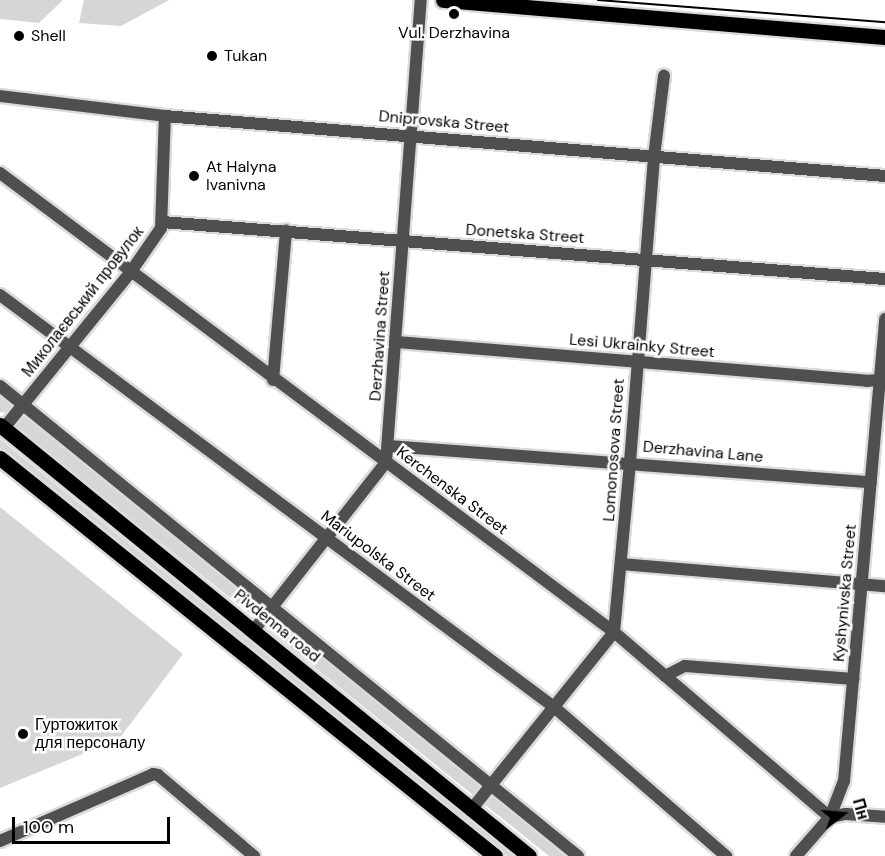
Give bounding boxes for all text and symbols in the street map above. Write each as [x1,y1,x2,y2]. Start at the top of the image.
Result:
marker: Vul. Derzhavina [447,7,461,21]
place label: Vul. Derzhavina [398,23,510,43]
place label: Shell [31,26,66,46]
marker: Shell [12,29,26,43]
place label: Tukan [224,46,267,66]
marker: Tukan [205,49,219,63]
street label: Dniprovska Street [378,107,510,137]
place label: At Halyna Ivanivna [206,157,276,195]
marker: At Halyna Ivanivna [187,169,201,183]
street label: Donetska Street [465,220,585,248]
street label: Миколаєвський провулок [18,223,148,381]
street label: Derzhavina Street [366,270,394,402]
street label: Lesi Ukrainky Street [568,330,716,362]
street label: Lomonosova Street [599,378,629,522]
street label: Derzhavina Lane [642,437,764,467]
street label: Kerchenska Street [393,443,511,539]
street label: Mariupolska Street [317,507,439,605]
street label: Kyshynivska Street [829,523,861,663]
street label: Pivdenna road [230,585,324,667]
place label: Гуртожиток для персоналу [35,715,145,753]
marker: Гуртожиток для персоналу [16,727,30,741]
north arrow [813,784,873,844]
text: Пн [848,796,874,822]
scale bar [15,805,172,843]
text: 100 m [23,815,74,839]

